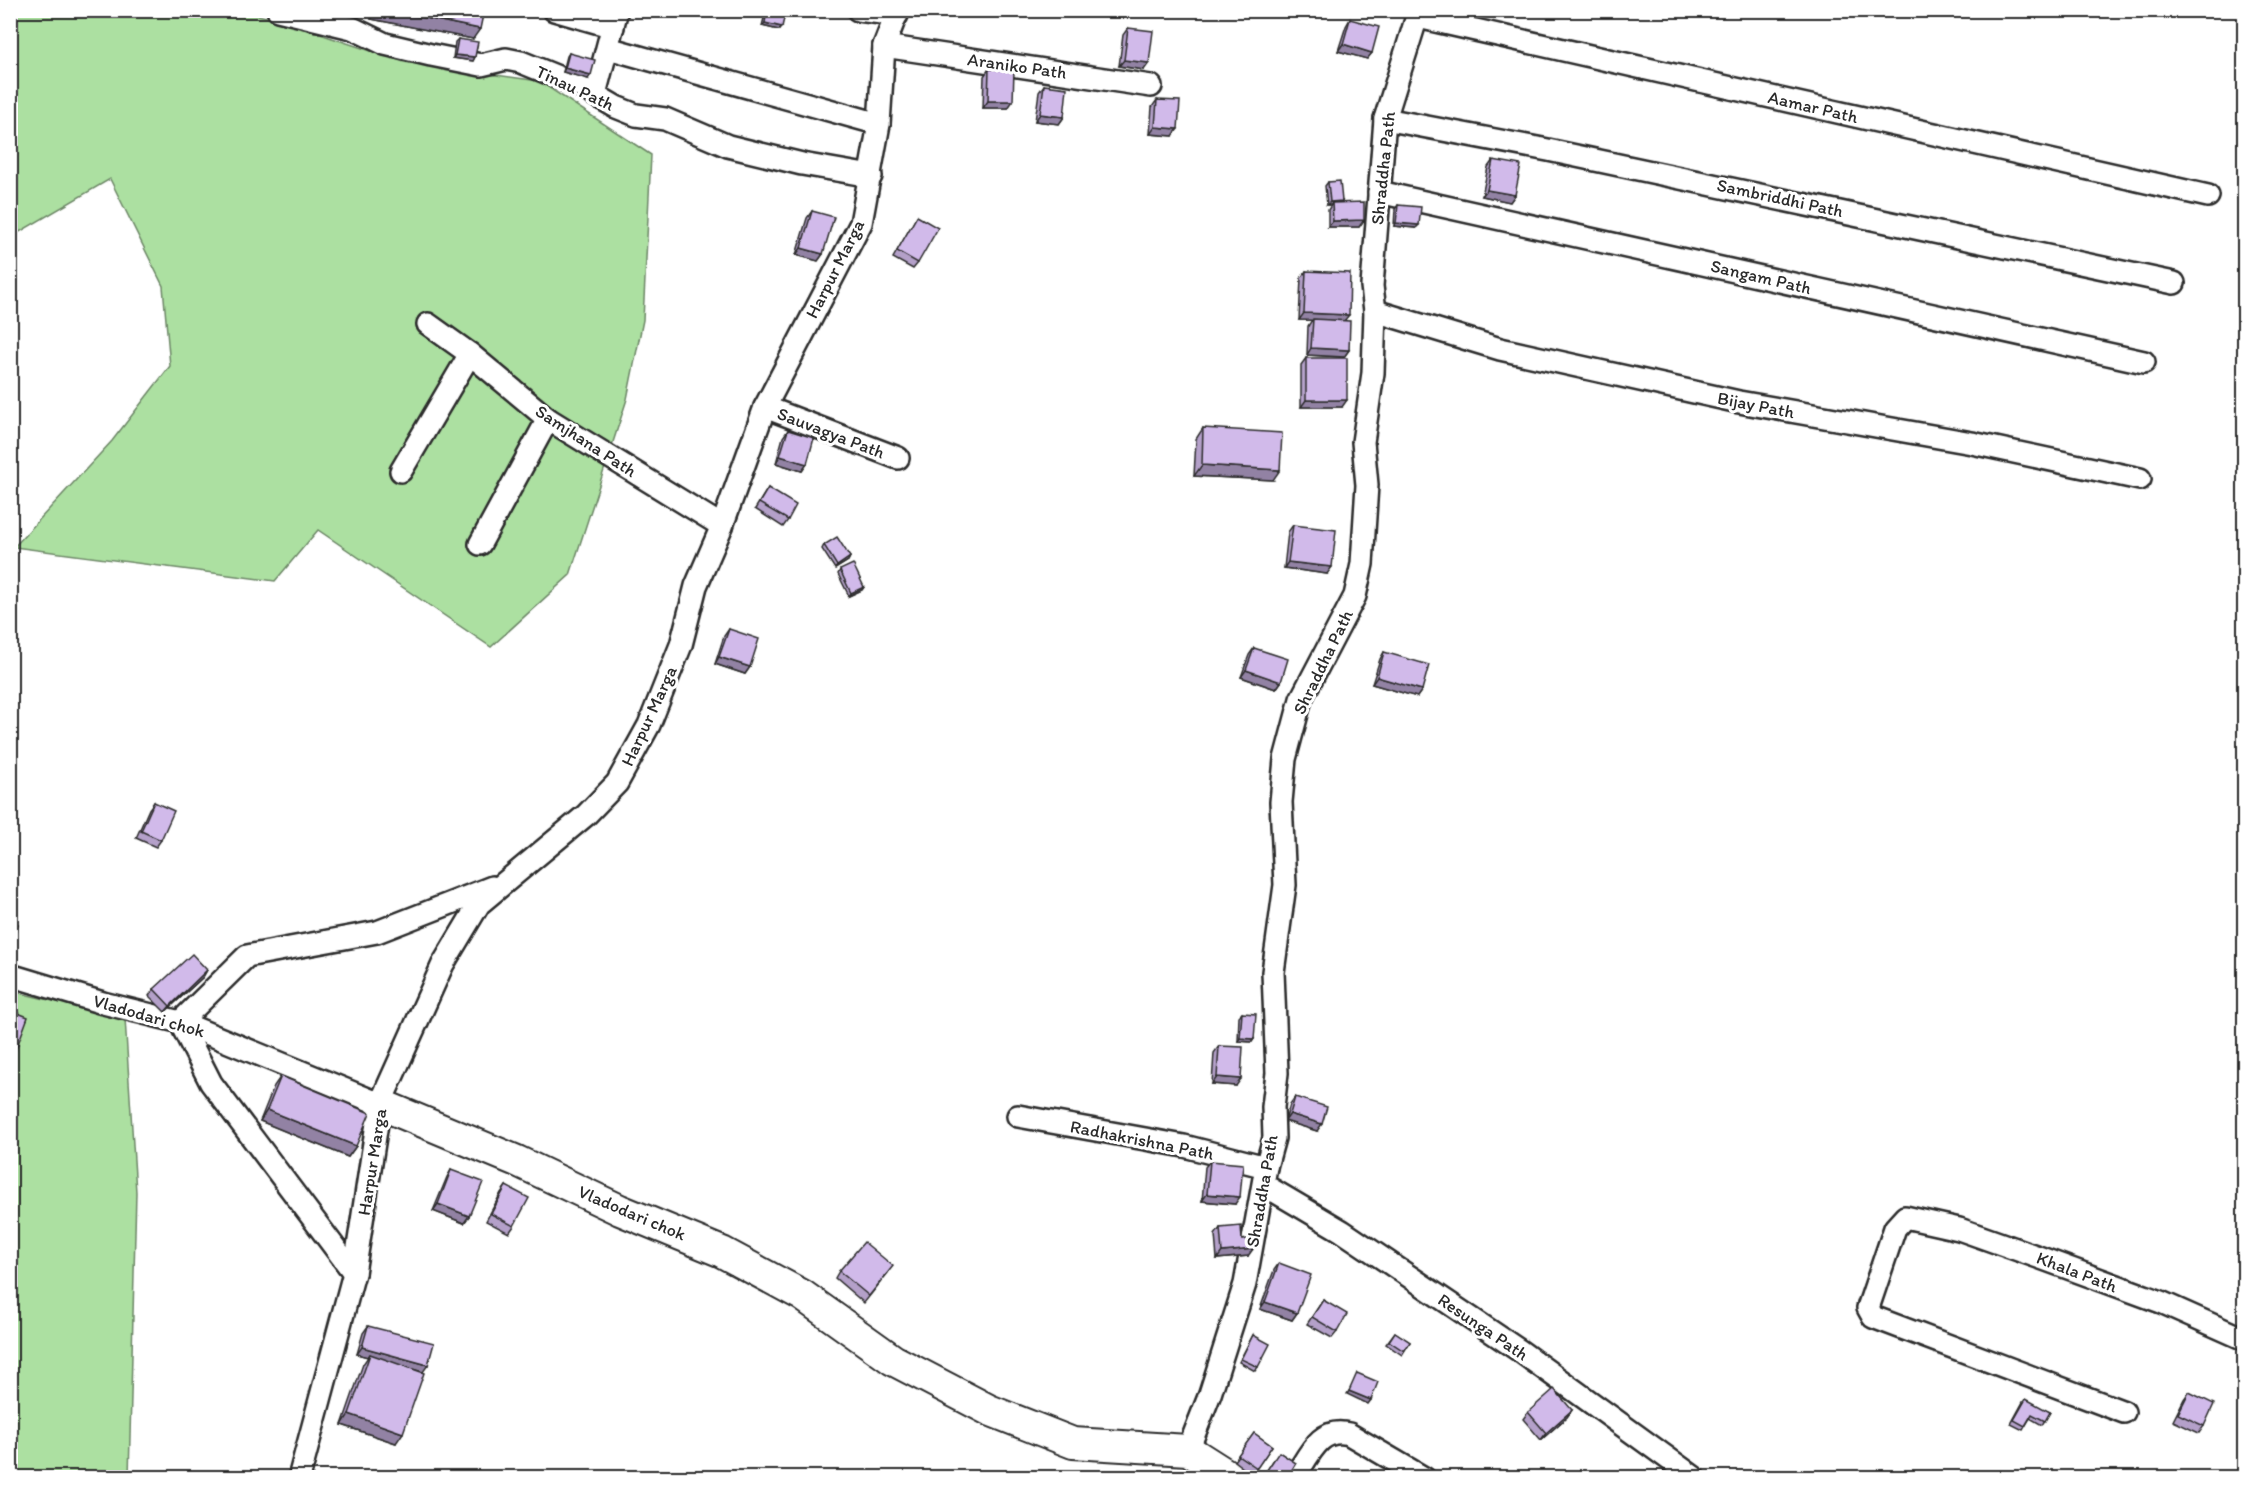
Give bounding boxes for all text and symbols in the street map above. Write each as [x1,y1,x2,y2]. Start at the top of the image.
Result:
street label: Araniko Path [966,48,1068,84]
street label: Tinau Path [532,60,618,116]
street label: Aamar Path [1766,86,1860,128]
street label: Shraddha Path [1366,110,1400,226]
street label: Sambriddhi Path [1715,174,1845,222]
street label: Harpur Marga [801,215,870,322]
street label: Sangam Path [1709,255,1813,299]
street label: Bijay Path [1716,387,1797,423]
street label: Samjhana Path [531,400,641,482]
street label: Sauvagya Path [774,402,888,464]
street label: Shraddha Path [1288,606,1358,718]
street label: Harpur Marga [616,662,682,770]
street label: Vladodari chok [91,990,208,1043]
street label: Harpur Marga [353,1106,391,1217]
street label: Radhakrishna Path [1068,1115,1216,1165]
street label: Shraddha Path [1241,1133,1283,1249]
street label: Vladodari chok [575,1180,690,1246]
street label: Khala Path [2034,1247,2121,1298]
street label: Resunga Path [1434,1289,1532,1365]

